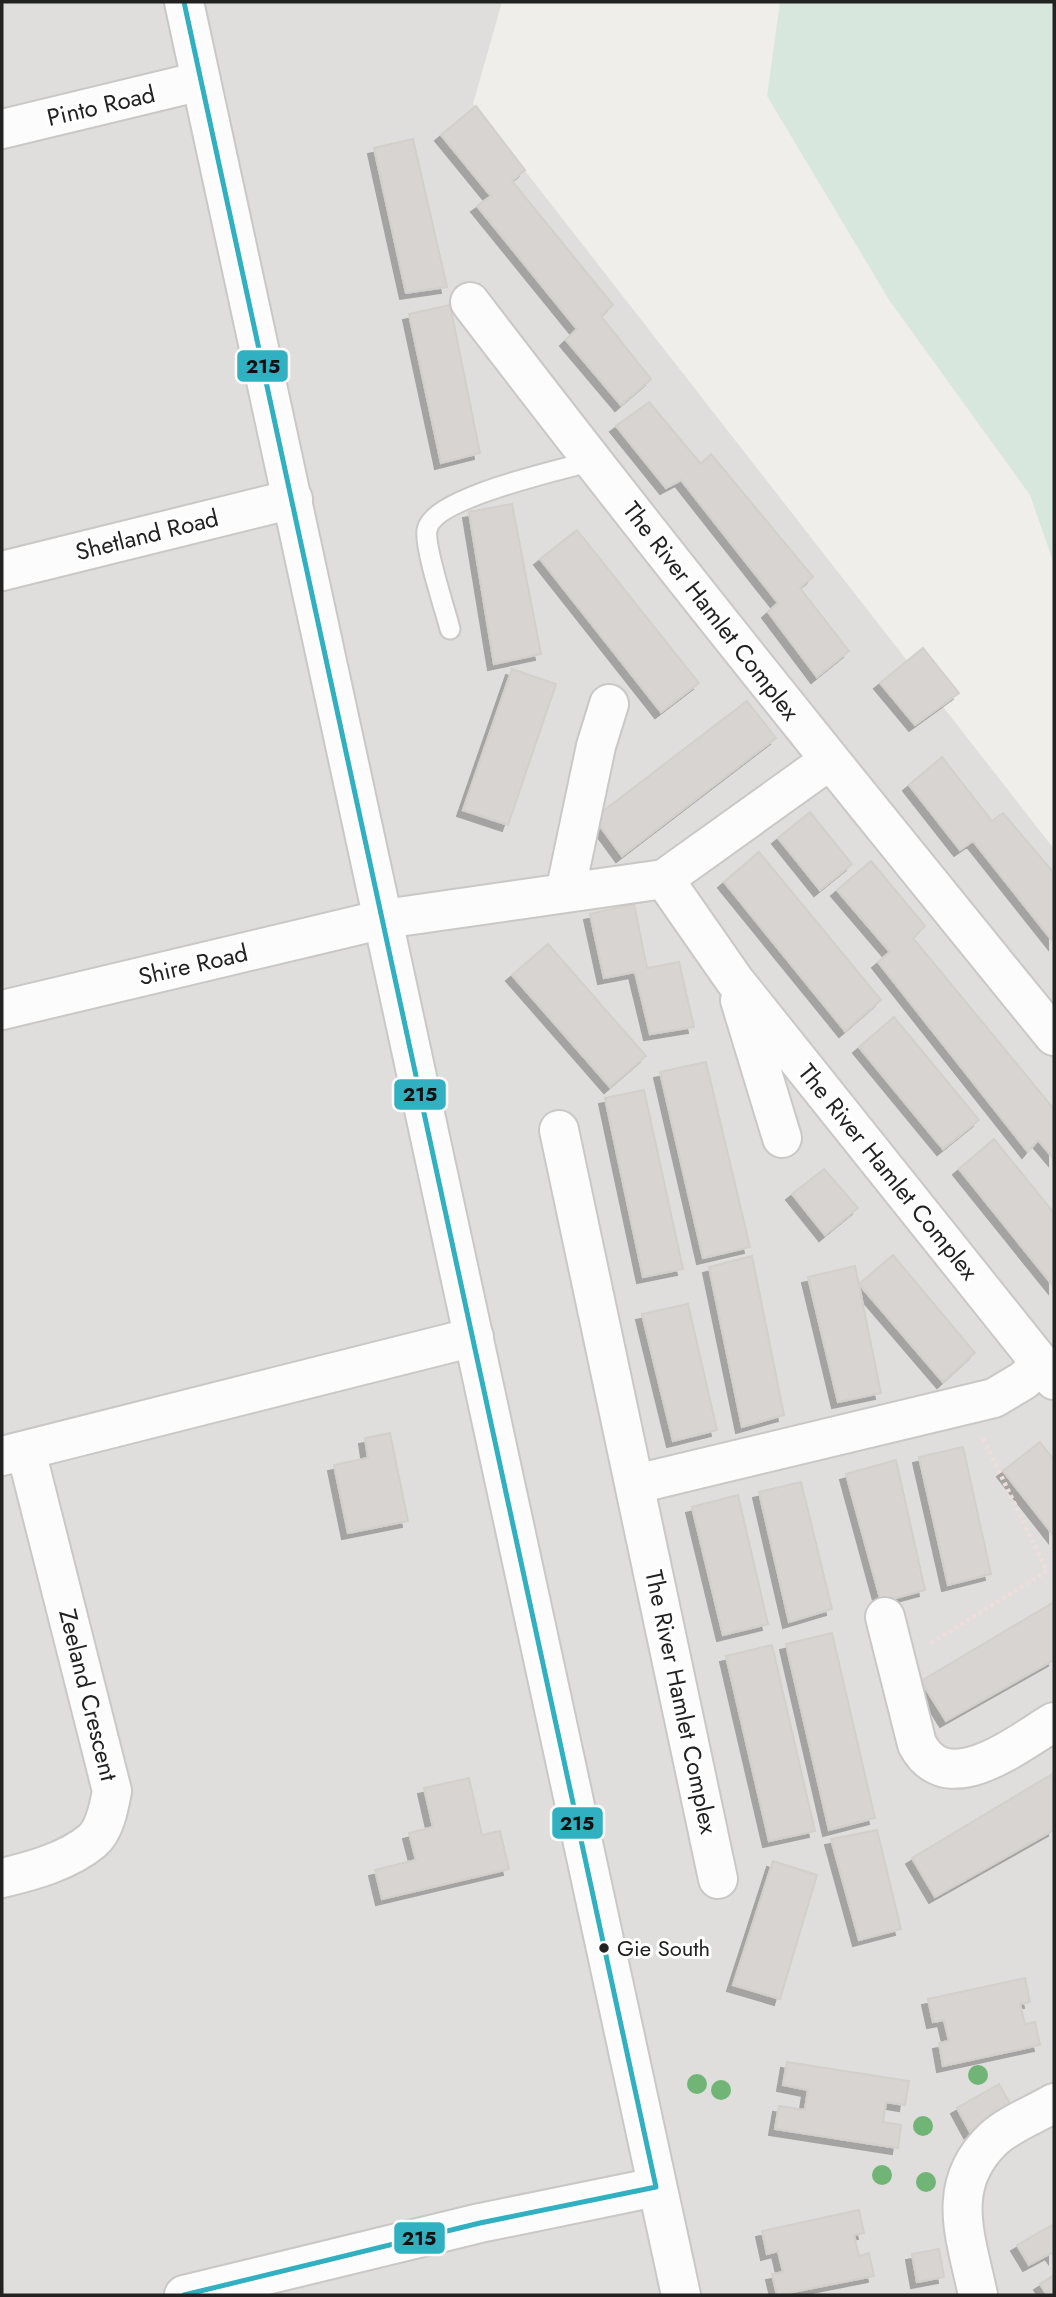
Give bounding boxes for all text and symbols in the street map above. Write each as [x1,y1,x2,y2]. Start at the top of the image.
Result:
street label: Pinto Road [43,76,158,135]
line badge: 215 [236,349,289,383]
text: 215 [246,353,280,380]
street label: The River Hamlet Complex [615,494,808,728]
street label: Shetland Road [72,500,222,569]
street label: Shire Road [135,935,251,994]
street label: The River Hamlet Complex [790,1056,987,1288]
line badge: 215 [393,1078,447,1111]
text: 215 [403,1081,437,1108]
street label: The River Hamlet Complex [636,1567,727,1838]
street label: Zeeland Crescent [50,1605,127,1785]
line badge: 215 [551,1806,604,1840]
text: 215 [560,1810,594,1837]
place label: Gie South [617,1932,710,1964]
marker: Gie South [597,1941,611,1955]
line badge: 215 [393,2221,446,2255]
text: 215 [402,2225,436,2252]

